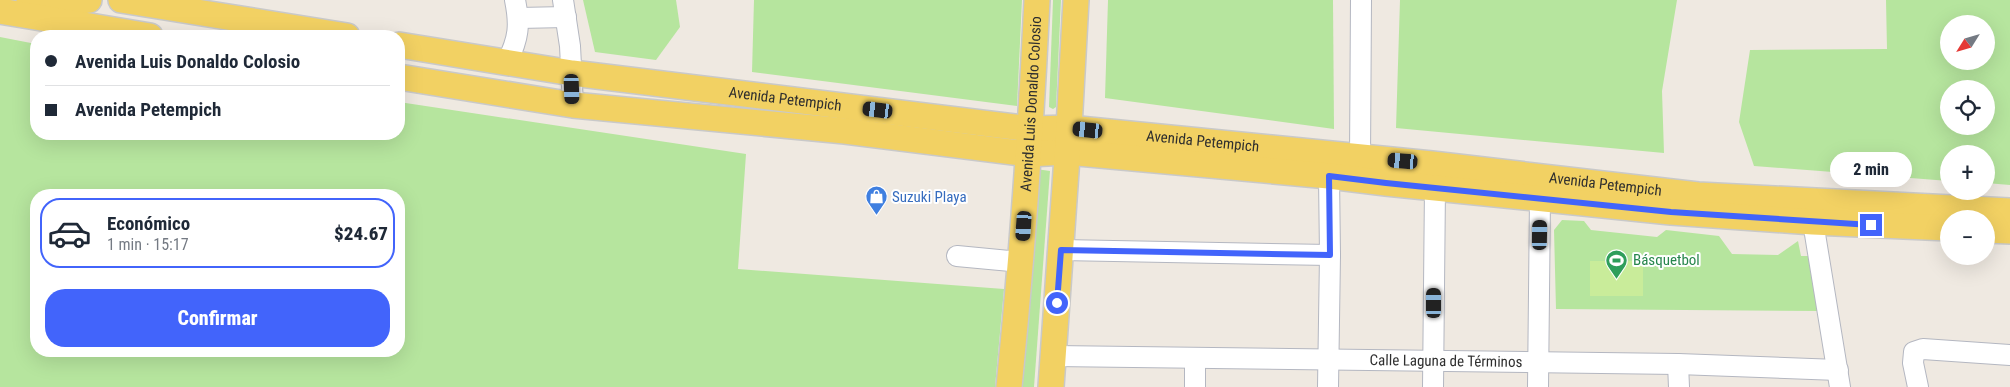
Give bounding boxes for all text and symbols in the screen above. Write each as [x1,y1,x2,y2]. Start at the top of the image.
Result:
north arrow [1940,15,1995,70]
map controls [1940,15,1995,265]
street label: Avenida Luis Donaldo Colosio [1017,16,1045,192]
text: Avenida Luis Donaldo Colosio [75,50,300,73]
car [563,74,580,104]
button: locate [1940,80,1995,135]
street label: Avenida Petempich [728,83,843,115]
text: Avenida Petempich [75,98,221,121]
car [862,101,893,119]
car [1072,121,1103,139]
street label: Avenida Petempich [1145,127,1260,156]
button: + [1940,145,1995,200]
car [1387,152,1418,170]
callout: 2 min [1830,152,1912,188]
text: 2 min [1853,160,1889,179]
street label: Avenida Petempich [1548,169,1663,200]
shop icon: Suzuki Playa [864,185,888,216]
place label: Suzuki Playa [892,188,967,206]
button: − [1940,210,1995,265]
icon: car [47,211,92,256]
car [1015,211,1032,241]
text: Económico [107,212,190,235]
route end [1860,214,1882,236]
car [1532,220,1547,250]
text: $24.67 [334,222,388,245]
text: 1 min · 15:17 [107,235,189,254]
sports icon: Básquetbol [1605,248,1629,279]
place label: Básquetbol [1633,251,1700,269]
car [1426,288,1441,318]
button: Confirmar [45,289,390,347]
route start [1046,292,1068,314]
street label: Calle Laguna de Términos [1369,351,1523,371]

